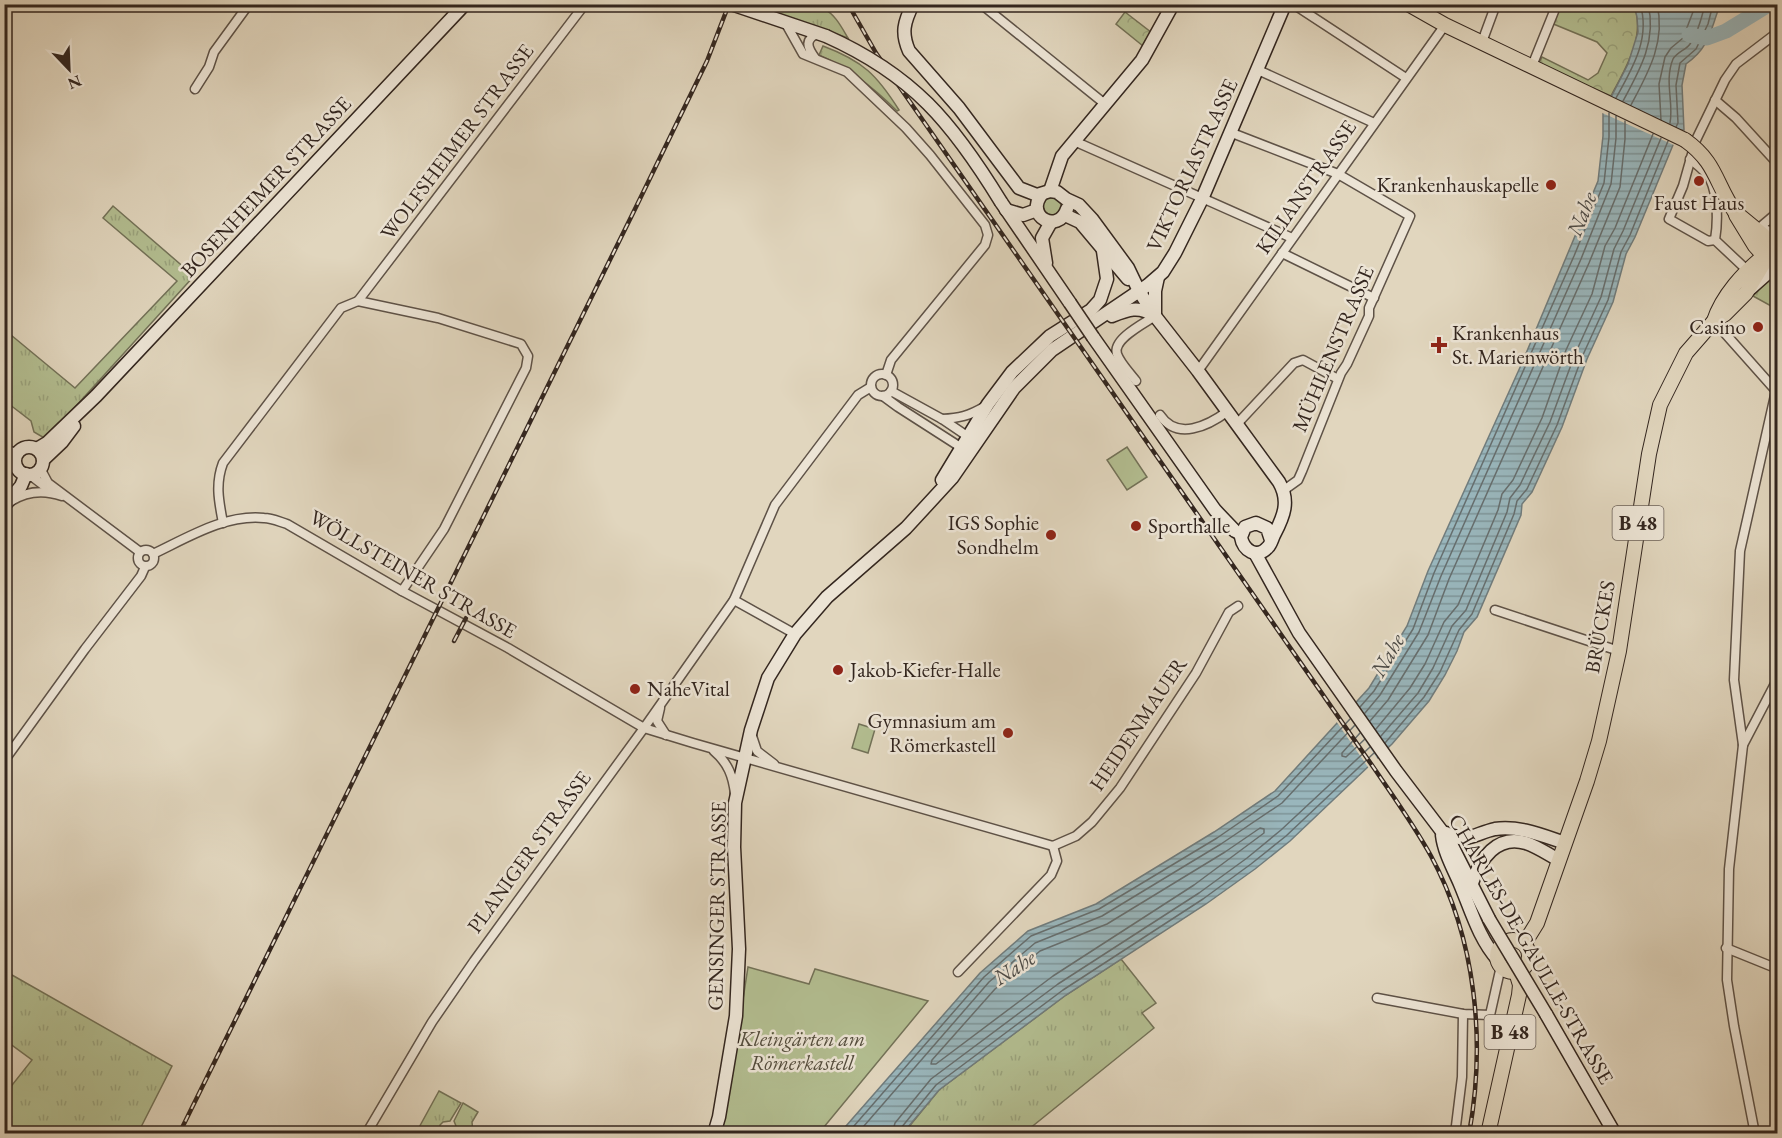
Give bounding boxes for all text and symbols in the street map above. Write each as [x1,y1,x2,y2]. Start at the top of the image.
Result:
street label: WOLFSHEIMER STRASSE [374,38,539,245]
north arrow [39,39,99,99]
text: N [65,70,85,95]
street label: VIKTORIASTRASSE [1140,74,1243,255]
street label: BOSENHEIMER STRASSE [175,90,357,283]
street label: KILIANSTRASSE [1249,114,1362,259]
place label: Krankenhauskapelle [1376,171,1539,198]
marker: Faust Haus [1692,174,1706,188]
marker: Krankenhauskapelle [1544,178,1558,192]
water label: Nahe [1559,187,1604,242]
place label: Faust Haus [1654,189,1744,216]
street label: MÜHLENSTRASSE [1285,262,1380,436]
place label: Casino [1689,313,1746,340]
place label: Krankenhaus St. Marienwörth [1452,319,1584,370]
marker: Casino [1751,320,1765,334]
marker: Krankenhaus St. Marienwörth [1430,336,1448,354]
street label: WÖLLSTEINER STRASSE [305,503,522,644]
road number: B 48 [1612,506,1664,540]
place label: IGS Sophie Sondhelm [948,509,1039,560]
place label: Sporthalle [1148,512,1230,539]
marker: Sporthalle [1129,519,1143,533]
marker: IGS Sophie Sondhelm [1044,528,1058,542]
street label: BRÜCKES [1578,578,1621,675]
water label: Nahe [1363,628,1412,683]
street label: HEIDENMAUER [1083,651,1193,796]
place label: Jakob-Kiefer-Halle [848,656,1001,683]
marker: Jakob-Kiefer-Halle [831,663,845,677]
place label: NaheVital [647,675,730,702]
marker: NaheVital [628,682,642,696]
place label: Gymnasium am Römerkastell [867,707,996,758]
marker: Gymnasium am Römerkastell [1001,726,1015,740]
street label: PLANIGER STRASSE [461,765,597,938]
street label: GENSINGER STRASSE [701,801,732,1011]
street label: CHARLES-DE-GAULLE-STRASSE [1443,809,1620,1089]
water label: Nahe [986,943,1042,993]
road number: B 48 [1484,1015,1536,1049]
park label: Kleingärten am Römerkastell [738,1025,865,1076]

